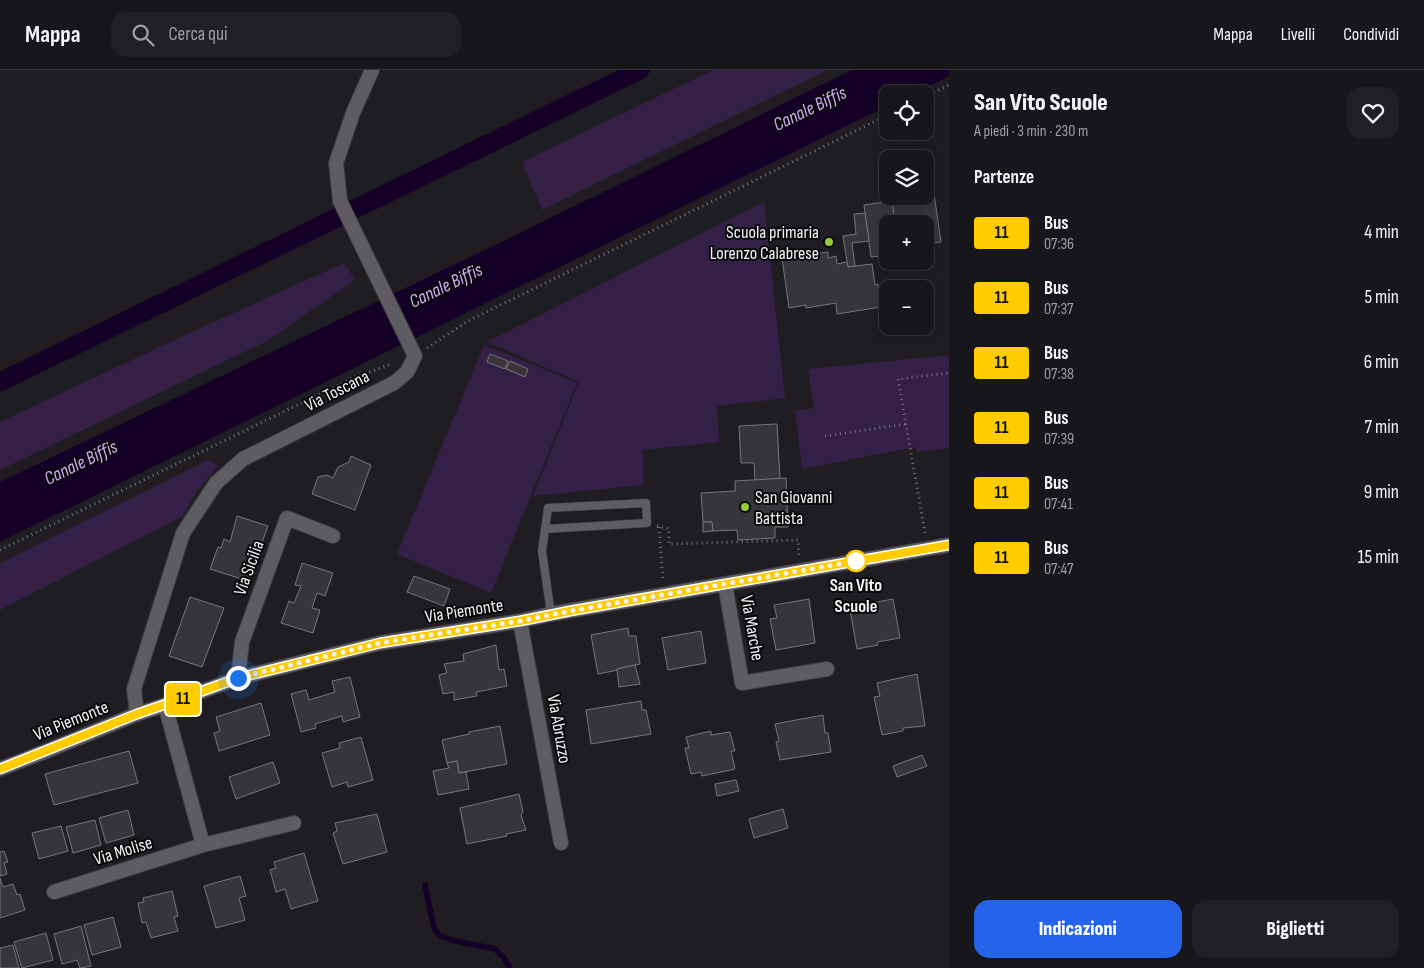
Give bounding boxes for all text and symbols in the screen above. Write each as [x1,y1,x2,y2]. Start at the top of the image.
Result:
search box [111,12,461,57]
text: Mappa [25,20,81,49]
icon: search [129,21,157,49]
text: Cerca qui [169,23,227,46]
text: Mappa [1213,24,1253,45]
text: Livelli [1281,24,1315,45]
text: Condividi [1343,24,1399,45]
water label: Canale Biffis [770,81,851,137]
map controls [879,85,934,335]
button: locate [879,85,934,140]
button: heart [1347,87,1399,139]
text: San Vito Scuole [974,88,1108,117]
text: A piedi · 3 min · 230 m [974,122,1088,141]
button: layers [879,150,934,205]
text: Partenze [974,166,1034,189]
text: Bus [1044,212,1069,235]
button: + [879,215,934,270]
text: 4 min [1364,221,1399,244]
place label: Scuola primaria Lorenzo Calabrese [710,222,819,264]
text: 11 [994,222,1009,243]
text: 07:36 [1044,235,1074,254]
marker: Scuola primaria Lorenzo Calabrese [823,236,835,248]
water label: Canale Biffis [406,258,487,314]
text: Bus [1044,277,1069,300]
button: − [879,280,934,335]
text: 5 min [1364,286,1399,309]
text: 11 [994,287,1009,308]
text: 07:37 [1044,300,1074,319]
text: Bus [1044,342,1069,365]
text: 6 min [1364,351,1399,374]
text: 11 [994,352,1009,373]
text: 07:38 [1044,365,1074,384]
street label: Via Toscana [301,366,373,416]
text: Bus [1044,407,1069,430]
text: 7 min [1365,416,1399,439]
text: 11 [994,417,1009,438]
text: 07:39 [1044,430,1074,449]
water label: Canale Biffis [41,435,122,491]
text: Bus [1044,472,1069,495]
text: 9 min [1364,481,1399,504]
text: 11 [994,482,1009,503]
place label: San Giovanni Battista [755,487,832,529]
text: 07:41 [1044,495,1073,514]
marker: San Giovanni Battista [739,501,751,513]
text: Bus [1044,537,1069,560]
street label: Via Sicilia [229,538,269,598]
text: 15 min [1358,546,1399,569]
text: 11 [994,547,1009,568]
marker: San Vito Scuole [845,550,867,572]
text: 07:47 [1044,560,1073,579]
place label: San Vito Scuole [830,575,882,617]
street label: Via Piemonte [423,594,505,628]
street label: Via Marche [736,594,768,662]
your location [226,666,251,691]
line badge: 11 [160,683,206,715]
text: 11 [176,688,190,709]
street label: Via Abruzzo [543,693,575,765]
street label: Via Piemonte [31,696,111,746]
street label: Via Molise [91,832,155,870]
button: Indicazioni [974,900,1182,958]
button: Biglietti [1192,900,1399,958]

